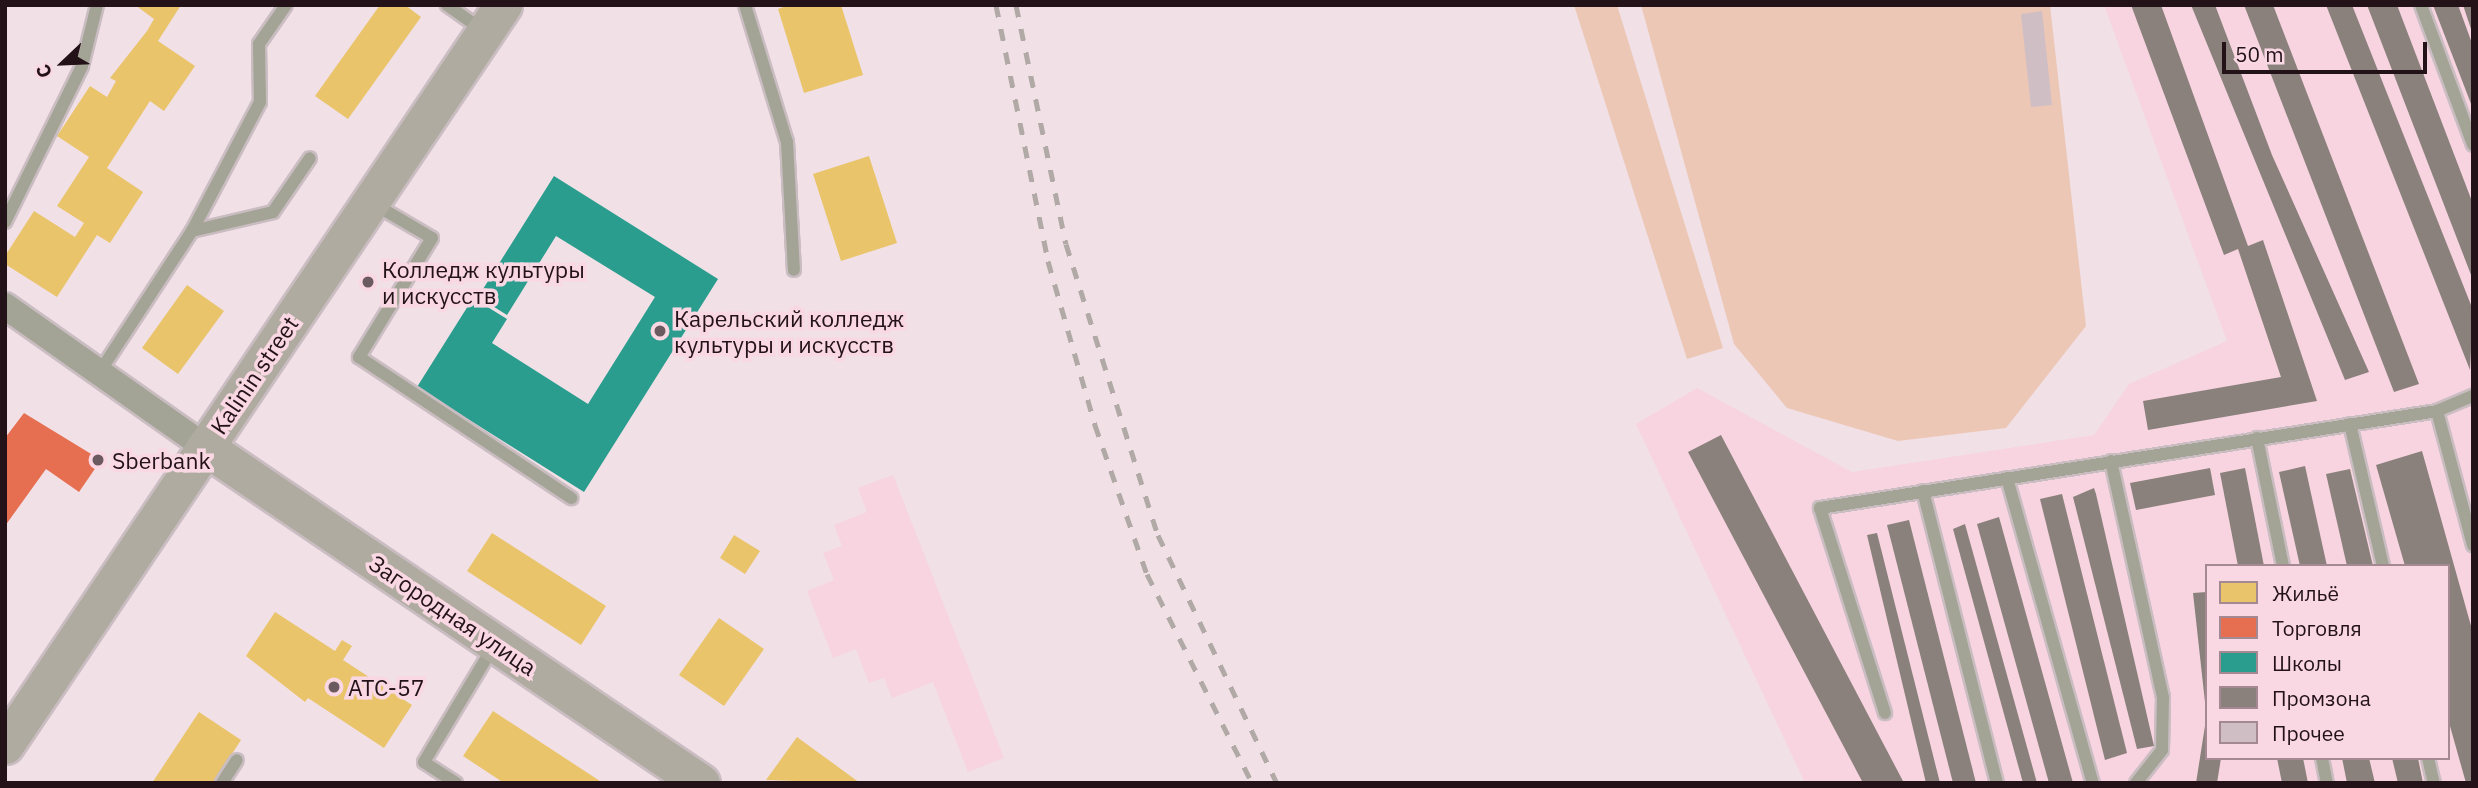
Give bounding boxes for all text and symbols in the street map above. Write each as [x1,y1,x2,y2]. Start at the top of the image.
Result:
north arrow [28,28,98,98]
scale bar [2226,28,2431,72]
text: 50 m [2235,40,2284,68]
text: С [30,61,57,82]
place label: Колледж культуры и искусств [382,255,585,309]
marker: Колледж культуры и искусств [360,274,376,290]
place label: Карельский колледж культуры и искусств [674,304,904,358]
street label: Kalinin street [204,311,304,439]
marker: Карельский колледж культуры и искусств [652,323,668,339]
place label: Sberbank [112,446,211,474]
marker: Sberbank [90,452,106,468]
street label: Загородная улица [364,549,542,681]
legend [2205,564,2450,760]
text: Жильё [2272,579,2339,607]
text: Торговля [2272,614,2362,642]
text: Школы [2272,649,2342,677]
place label: АТС-57 [348,673,425,701]
marker: АТС-57 [326,679,342,695]
text: Промзона [2272,684,2371,712]
text: Прочее [2272,719,2345,747]

